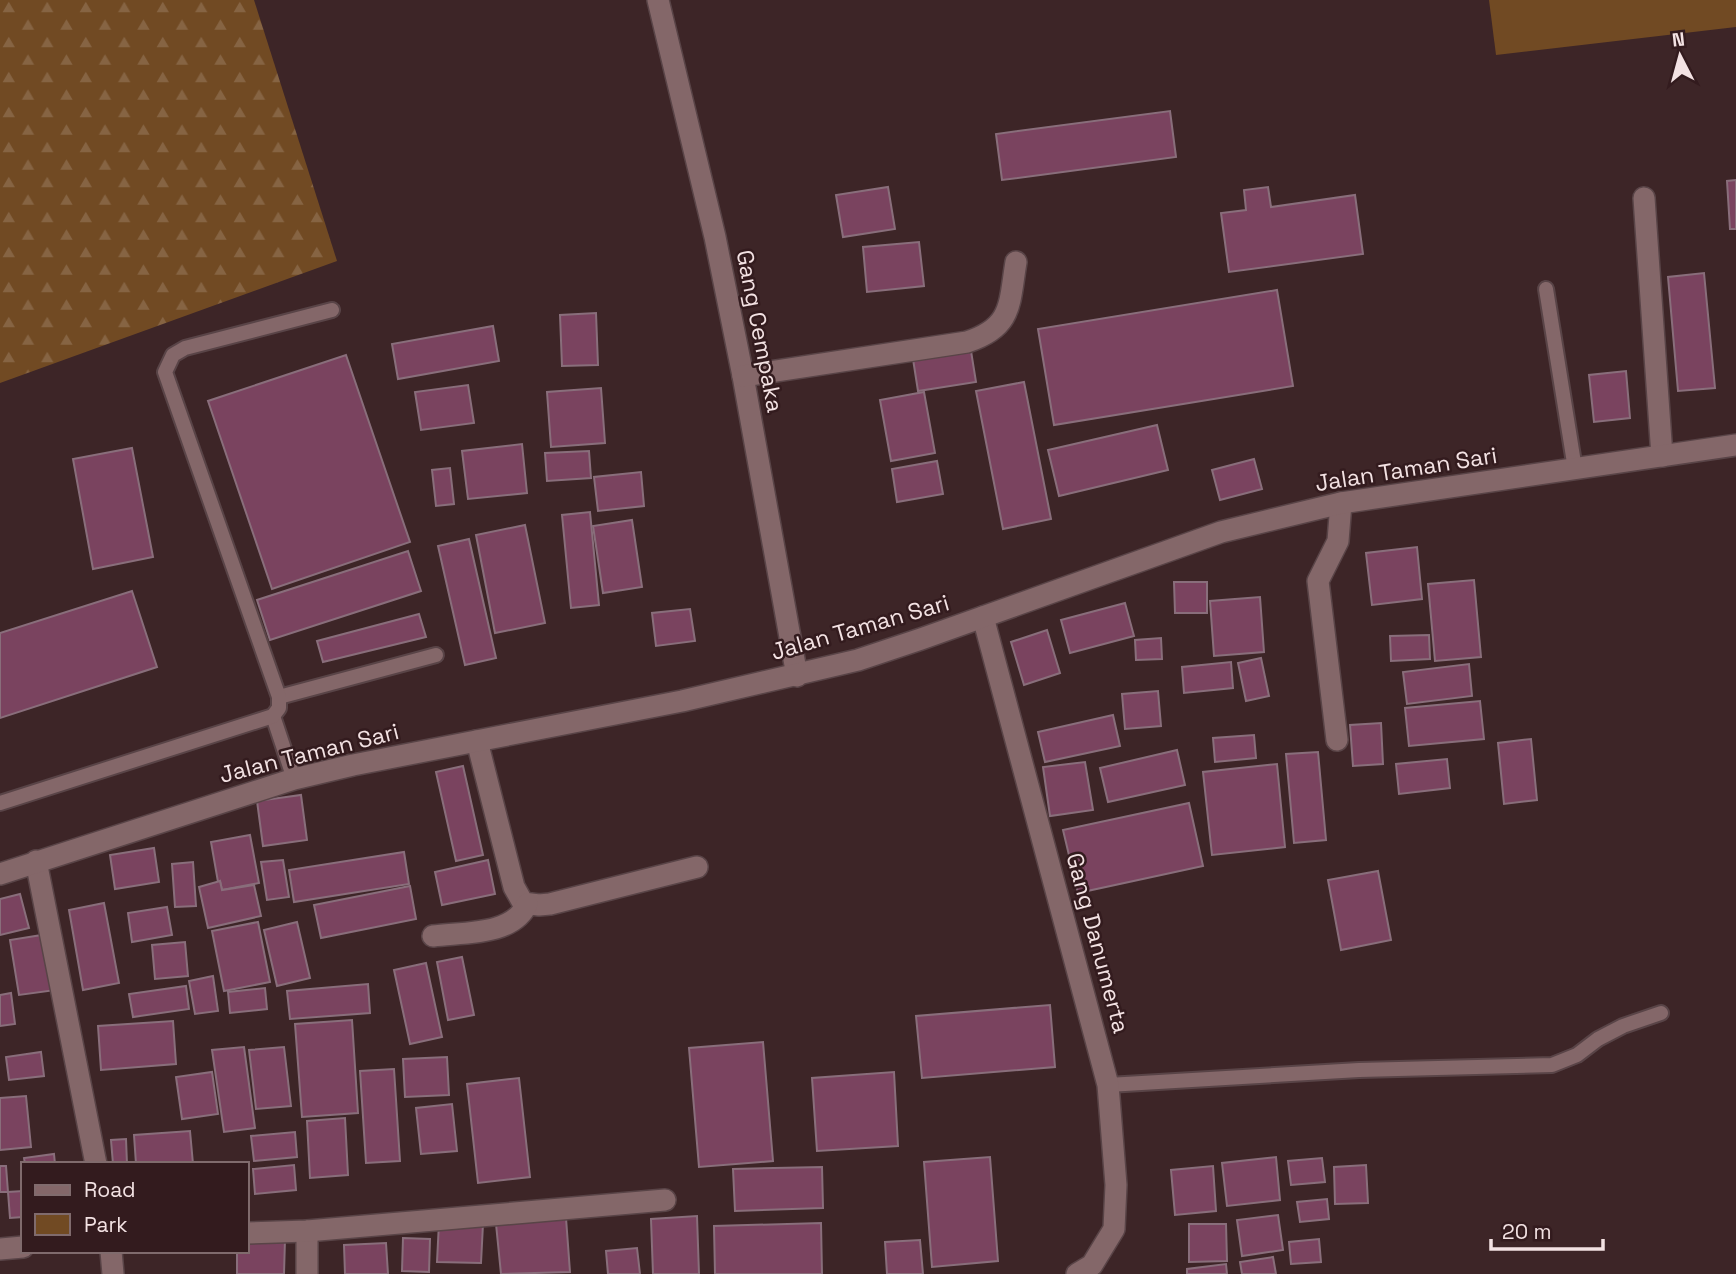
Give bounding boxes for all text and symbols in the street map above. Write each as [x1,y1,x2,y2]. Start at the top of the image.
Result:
north arrow [1645,21,1715,91]
text: N [1671,26,1686,53]
street label: Gang Cempaka [730,247,790,415]
street label: Jalan Taman Sari [1313,440,1499,498]
street label: Jalan Taman Sari [767,587,953,667]
street label: Jalan Taman Sari [216,716,402,790]
street label: Gang Danumerta [1060,850,1136,1036]
legend [21,1162,248,1253]
text: Road [84,1176,136,1203]
scale bar [1491,1208,1603,1252]
text: Park [84,1211,128,1238]
text: 20 m [1502,1218,1552,1245]

